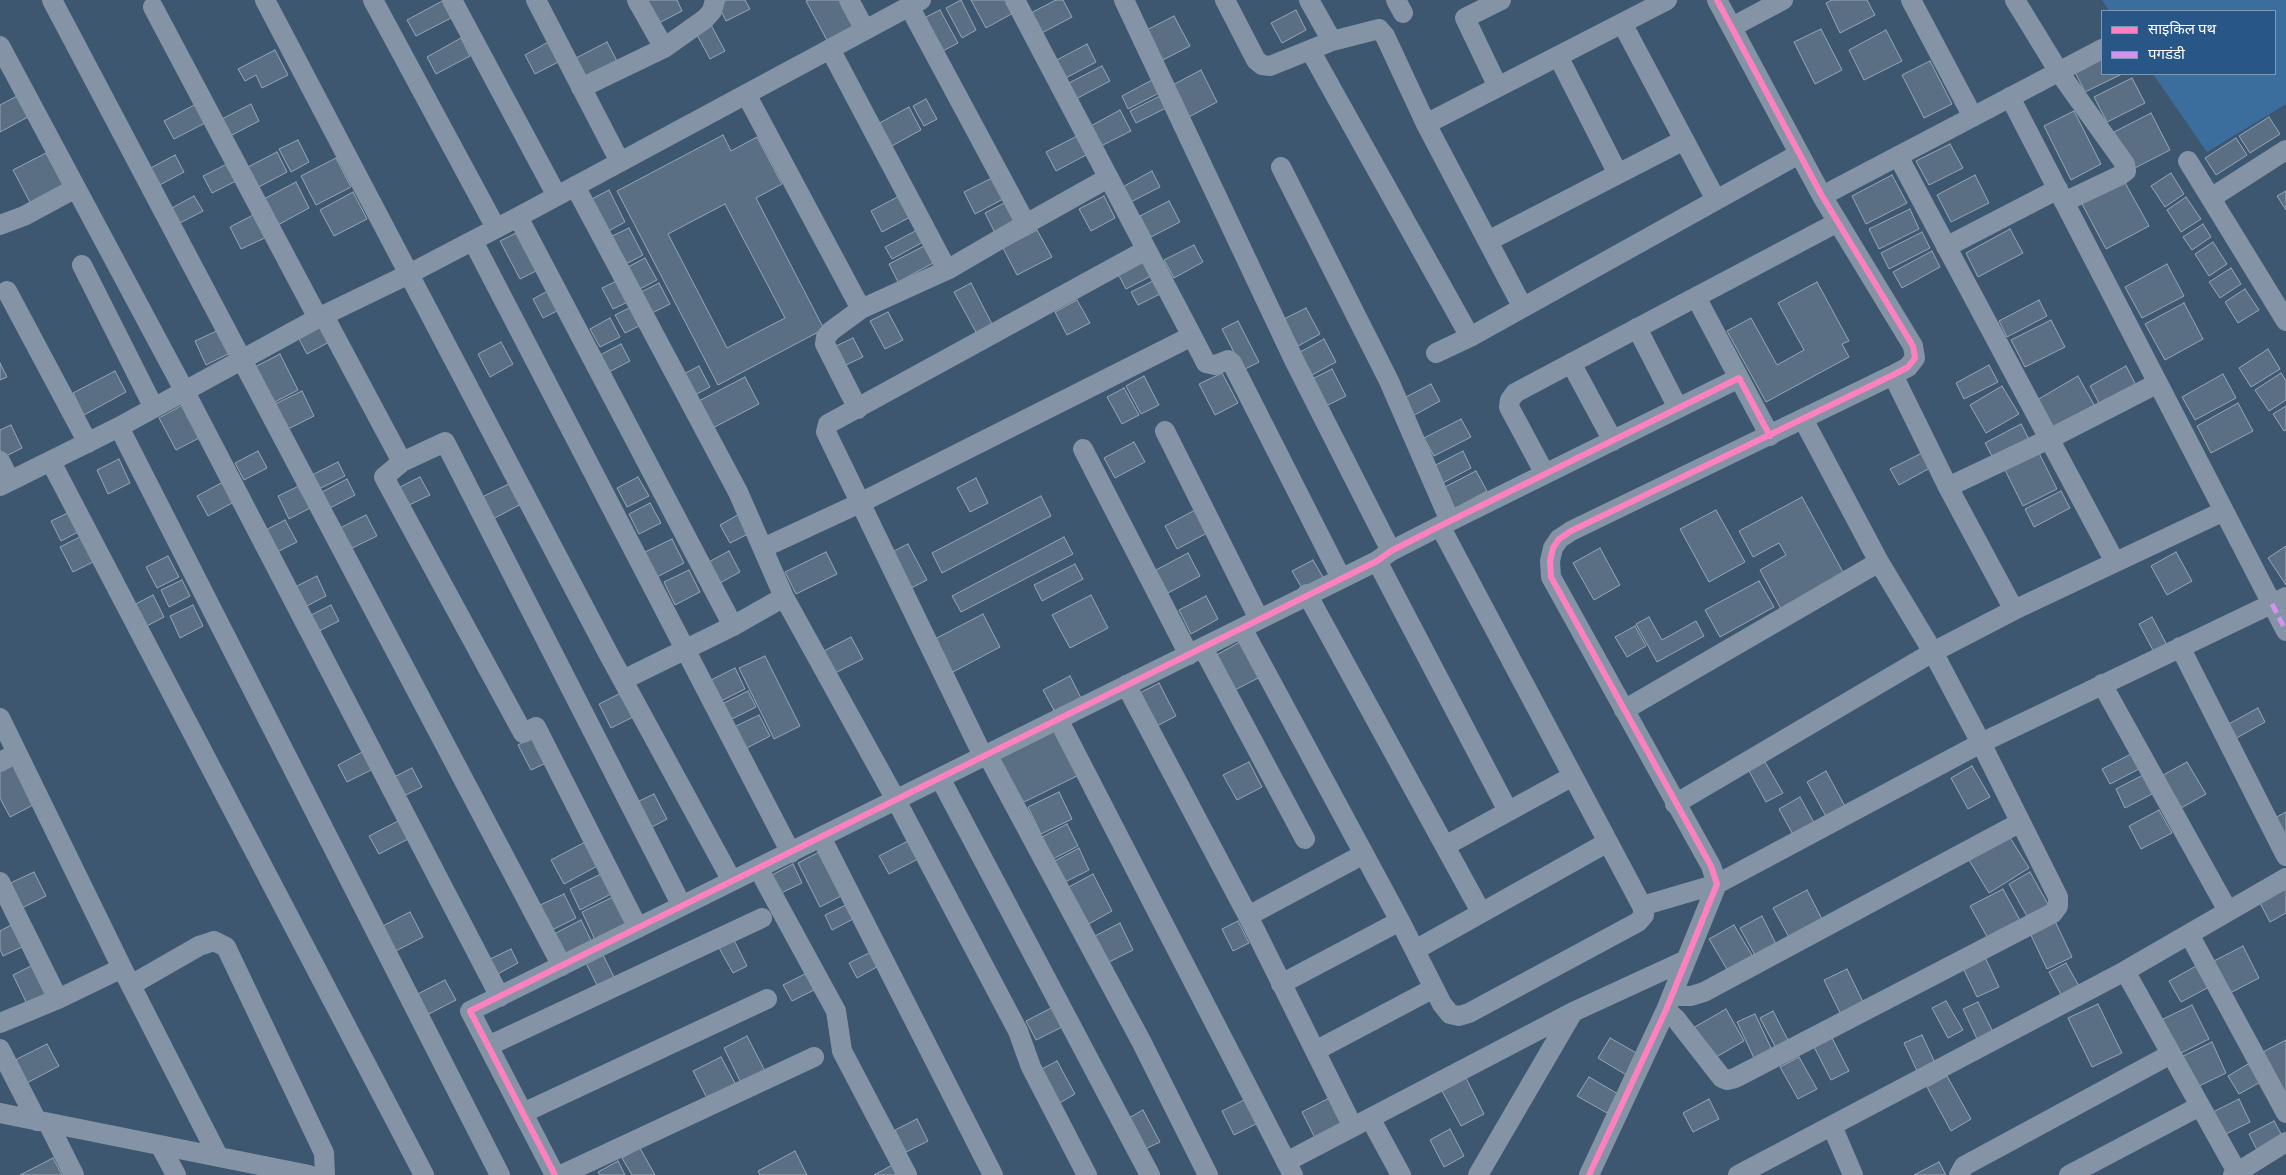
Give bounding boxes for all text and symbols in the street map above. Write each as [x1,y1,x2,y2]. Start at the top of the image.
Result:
legend [2101,10,2276,75]
text: साइकिल पथ [2148,19,2216,40]
text: पगडंडी [2148,44,2185,65]

